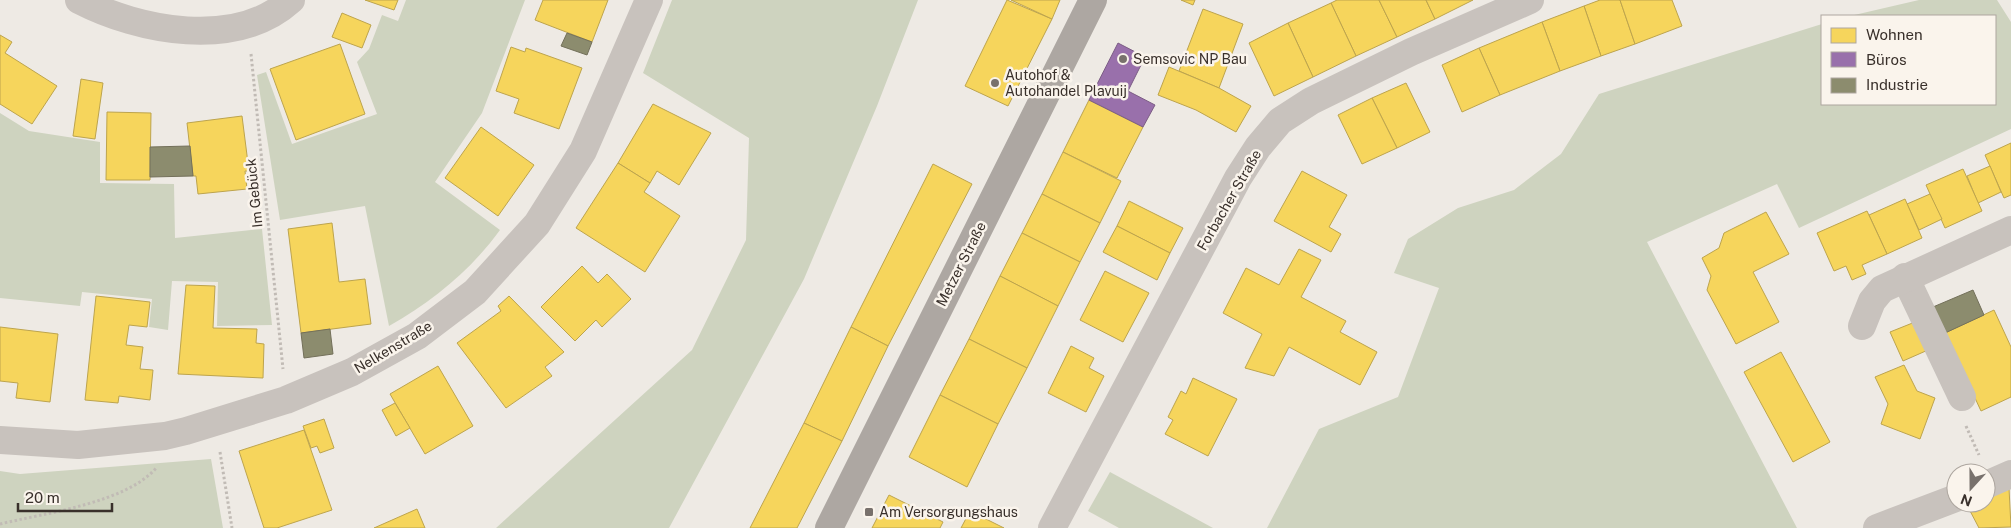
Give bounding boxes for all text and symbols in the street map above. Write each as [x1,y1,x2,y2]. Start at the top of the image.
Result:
legend [1821,15,1996,105]
text: Wohnen [1866,26,1923,43]
place label: Semsovic NP Bau [1133,51,1247,67]
text: Büros [1866,51,1907,68]
marker: Semsovic NP Bau [1117,53,1129,65]
place label: Autohof & Autohandel Plavuij [1005,67,1127,99]
text: Industrie [1866,76,1928,93]
marker: Autohof & Autohandel Plavuij [989,77,1001,89]
street label: Forbacher Straße [1194,147,1264,253]
street label: Im Gebück [242,157,266,228]
street label: Metzer Straße [933,219,989,309]
street label: Nelkenstraße [351,318,435,376]
north arrow [1946,463,1996,513]
scale bar [18,480,111,512]
text: 20 m [25,489,60,506]
text: N [1958,491,1974,510]
place label: Am Versorgungshaus [879,504,1018,520]
marker: Am Versorgungshaus [863,506,875,518]

